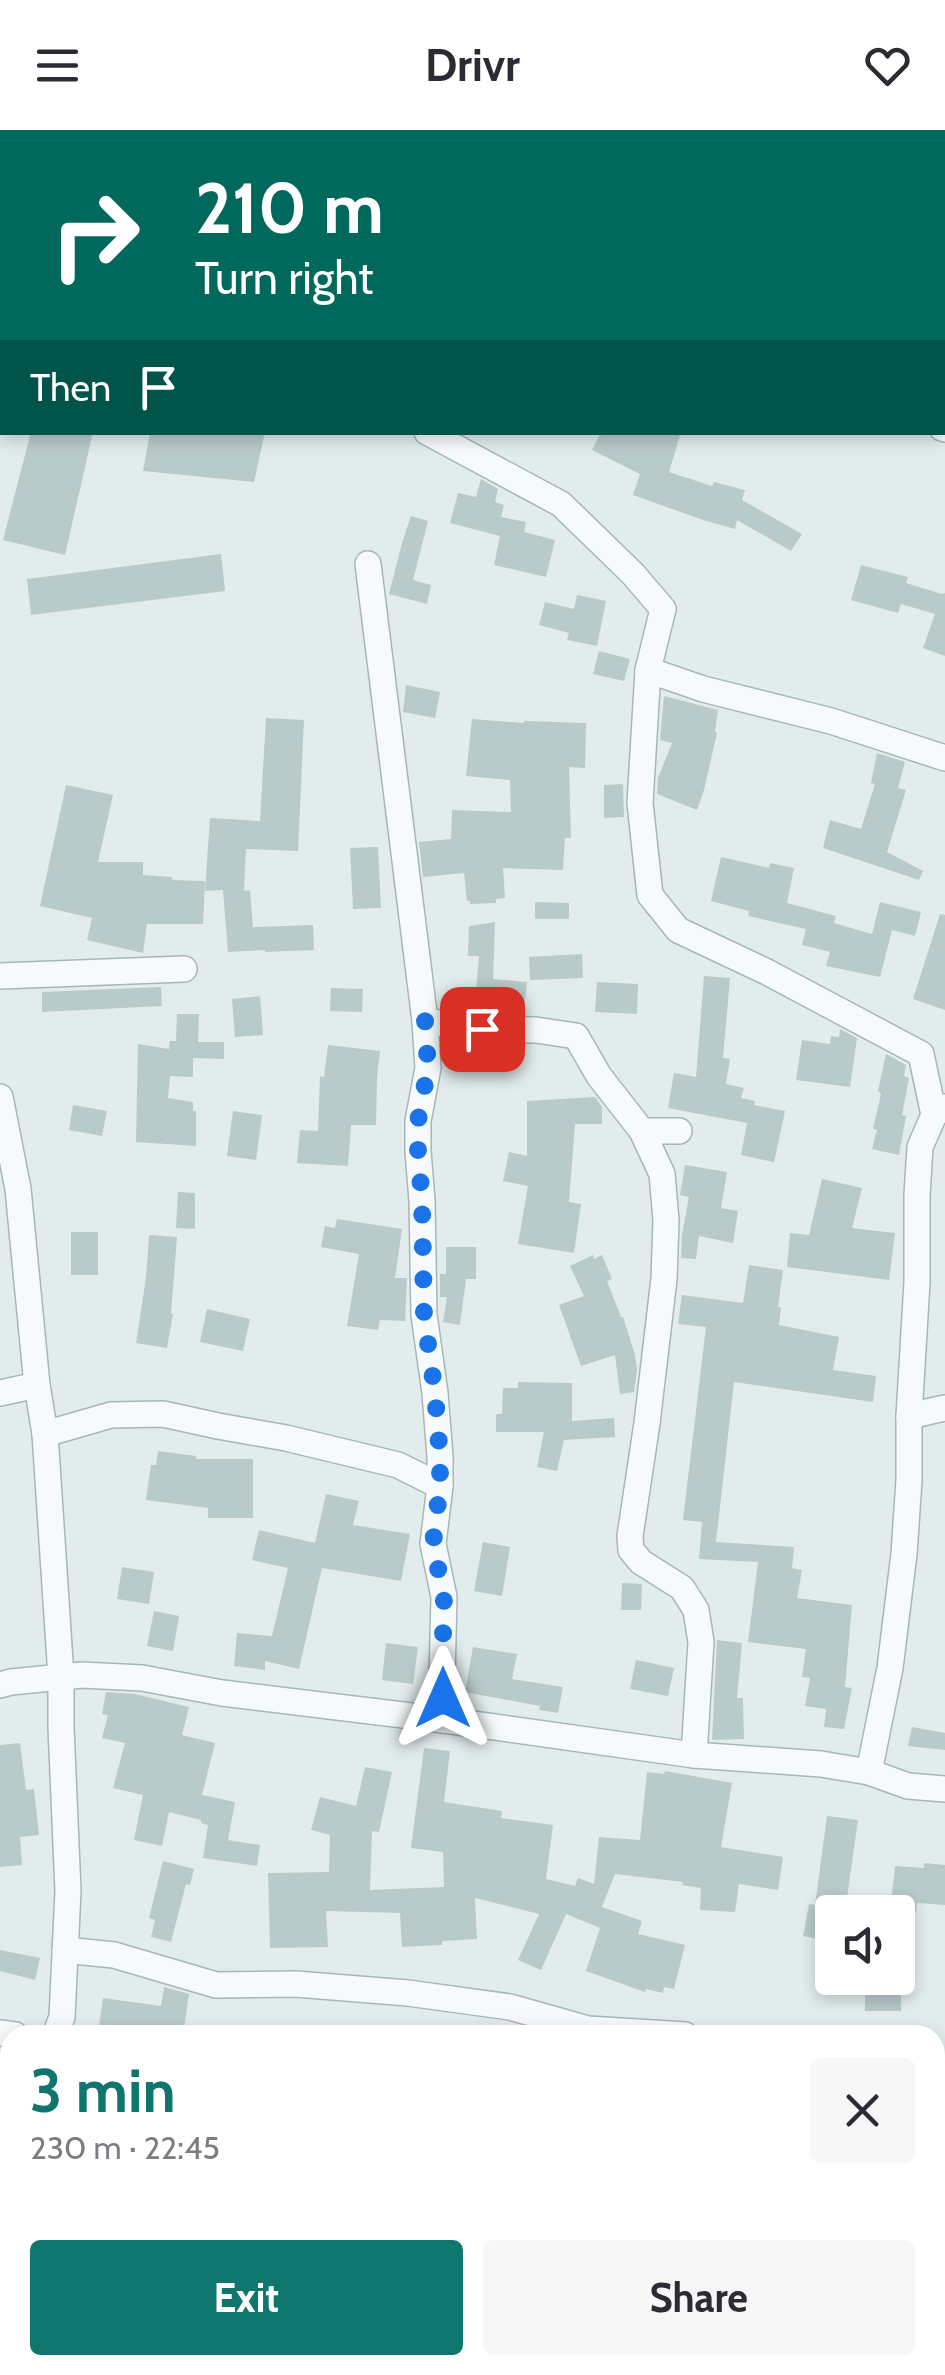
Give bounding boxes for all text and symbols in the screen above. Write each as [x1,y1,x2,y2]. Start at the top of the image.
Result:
icon: menu [30,38,85,93]
text: Drivr [425,38,520,92]
icon: heart [860,38,915,93]
text: 210 m [195,165,384,251]
icon: right [30,170,160,300]
text: Turn right [195,251,374,305]
icon: arrive [131,360,186,415]
text: Then [30,364,111,411]
pin [440,987,525,1072]
icon: arrive [455,1002,510,1057]
position arrow [391,1646,495,1750]
map controls [815,1895,915,1995]
button: sound [815,1895,915,1995]
text: 3 min [30,2054,176,2127]
button: close [810,2058,915,2163]
text: 230 m · 22:45 [30,2128,220,2167]
button: Exit [30,2240,463,2355]
button: Share [483,2240,915,2355]

